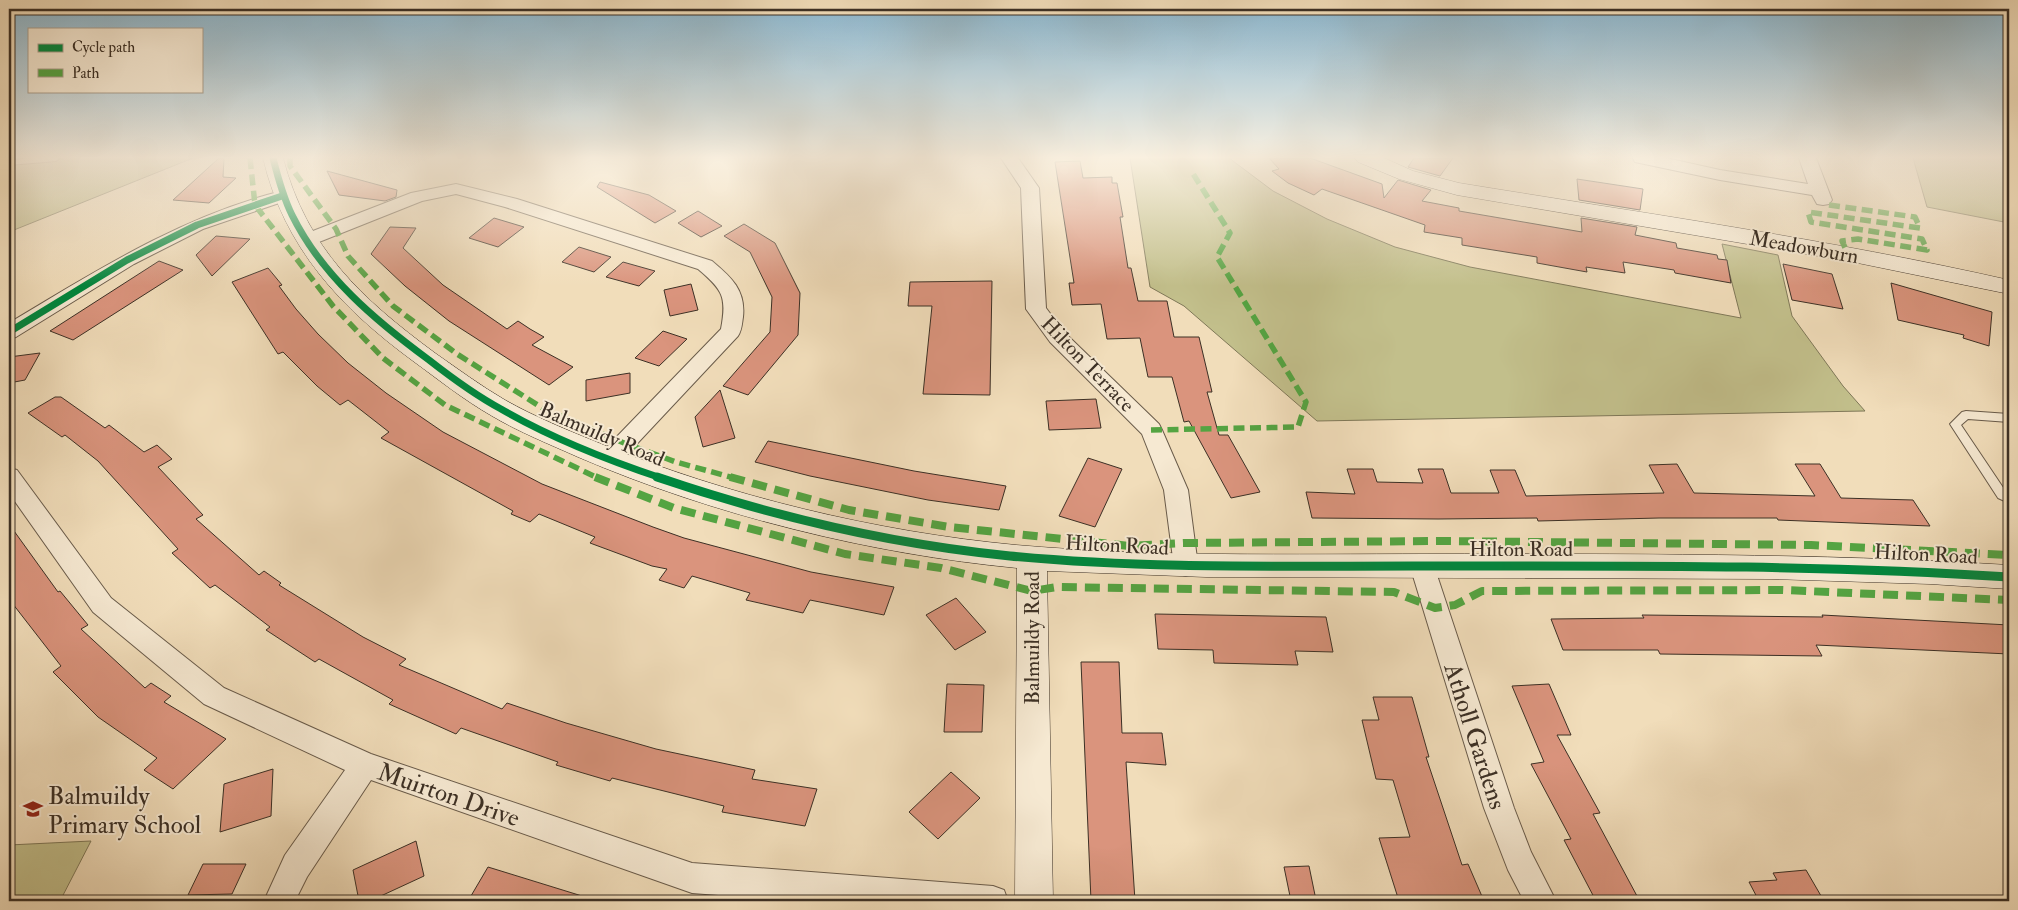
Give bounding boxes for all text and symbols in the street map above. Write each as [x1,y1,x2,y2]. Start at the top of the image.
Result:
legend [28,28,202,92]
text: Cycle path [72,38,135,58]
text: Path [72,64,99,83]
street label: Meadowburn [1747,225,1861,270]
street label: Hilton Terrace [1035,311,1140,418]
street label: Balmuildy Road [535,396,669,473]
street label: Hilton Road [1064,529,1170,562]
street label: Hilton Road [1469,536,1574,563]
street label: Hilton Road [1873,538,1979,571]
street label: Balmuildy Road [1019,571,1046,705]
street label: Atholl Gardens [1436,659,1513,813]
street label: Muirton Drive [373,757,524,834]
place label: Balmuildy Primary School [48,781,202,841]
school or university icon: Balmuildy Primary School [22,798,44,820]

